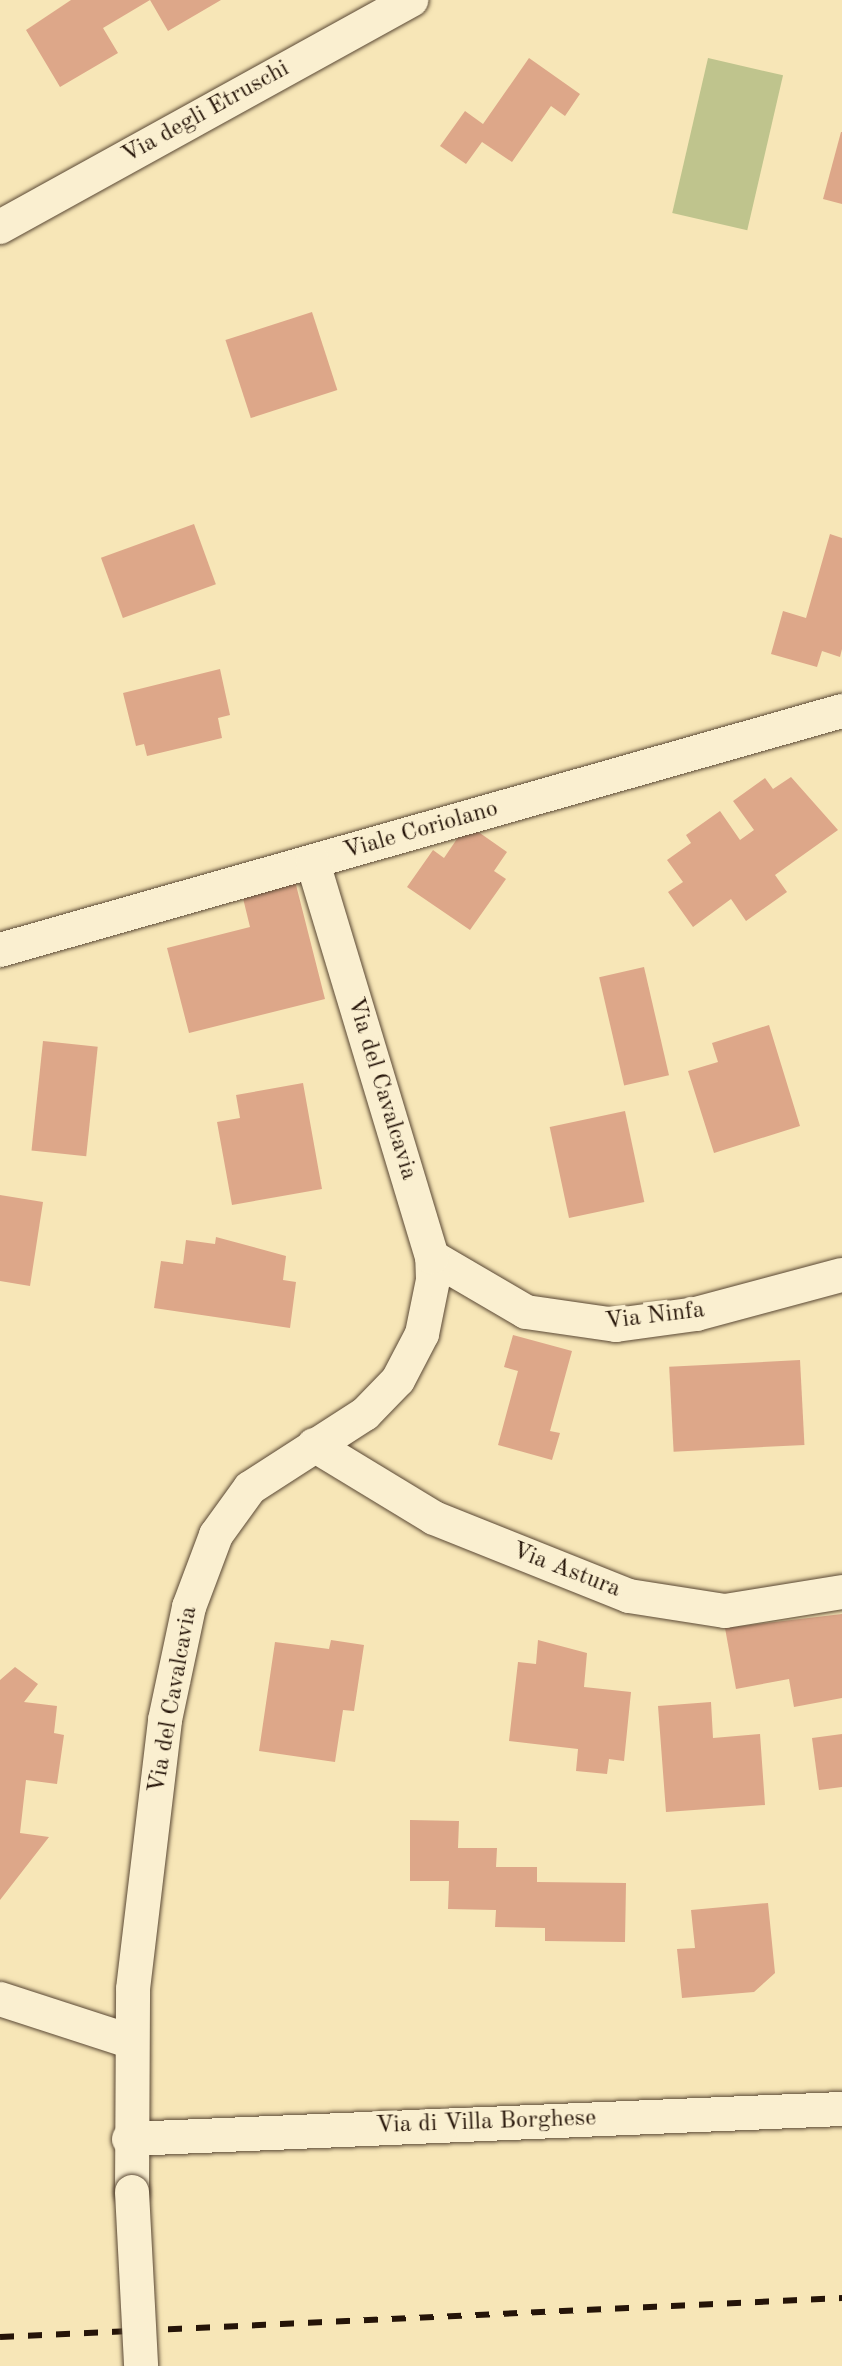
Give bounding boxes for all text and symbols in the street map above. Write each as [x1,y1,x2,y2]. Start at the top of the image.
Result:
street label: Via degli Etruschi [117,55,295,171]
street label: Viale Coriolano [340,795,502,867]
street label: Via del Cavalcavia [340,994,422,1184]
street label: Via Ninfa [604,1297,706,1337]
street label: Via Astura [508,1537,624,1605]
street label: Via del Cavalcavia [143,1604,205,1796]
street label: Via di Villa Borghese [375,2105,597,2141]

